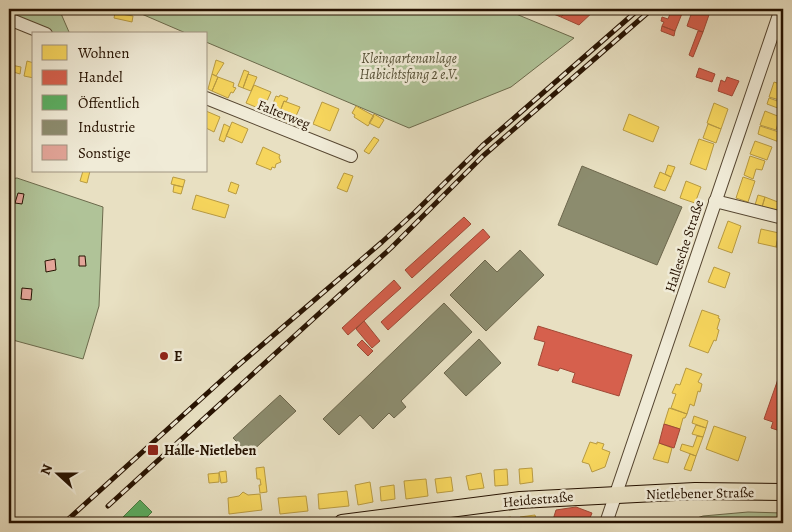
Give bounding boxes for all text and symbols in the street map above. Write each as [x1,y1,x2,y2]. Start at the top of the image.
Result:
legend [32,32,208,172]
text: Wohnen [77,43,130,63]
park label: Kleingartenanlage Habichtsfang 2 e.V. [359,49,459,84]
text: Handel [78,67,123,87]
text: Öffentlich [78,93,140,113]
street label: Falterweg [254,95,313,134]
text: Industrie [78,117,136,137]
text: Sonstige [78,143,131,163]
street label: Hallesche Straße [661,197,708,295]
place label: E [174,347,182,366]
marker: E [158,350,170,362]
place label: Halle-Nietleben [164,441,256,460]
marker: Halle-Nietleben [146,443,160,457]
north arrow [32,450,82,500]
text: N [36,461,57,478]
street label: Nietlebener Straße [646,483,754,504]
street label: Heidestraße [502,487,574,512]

